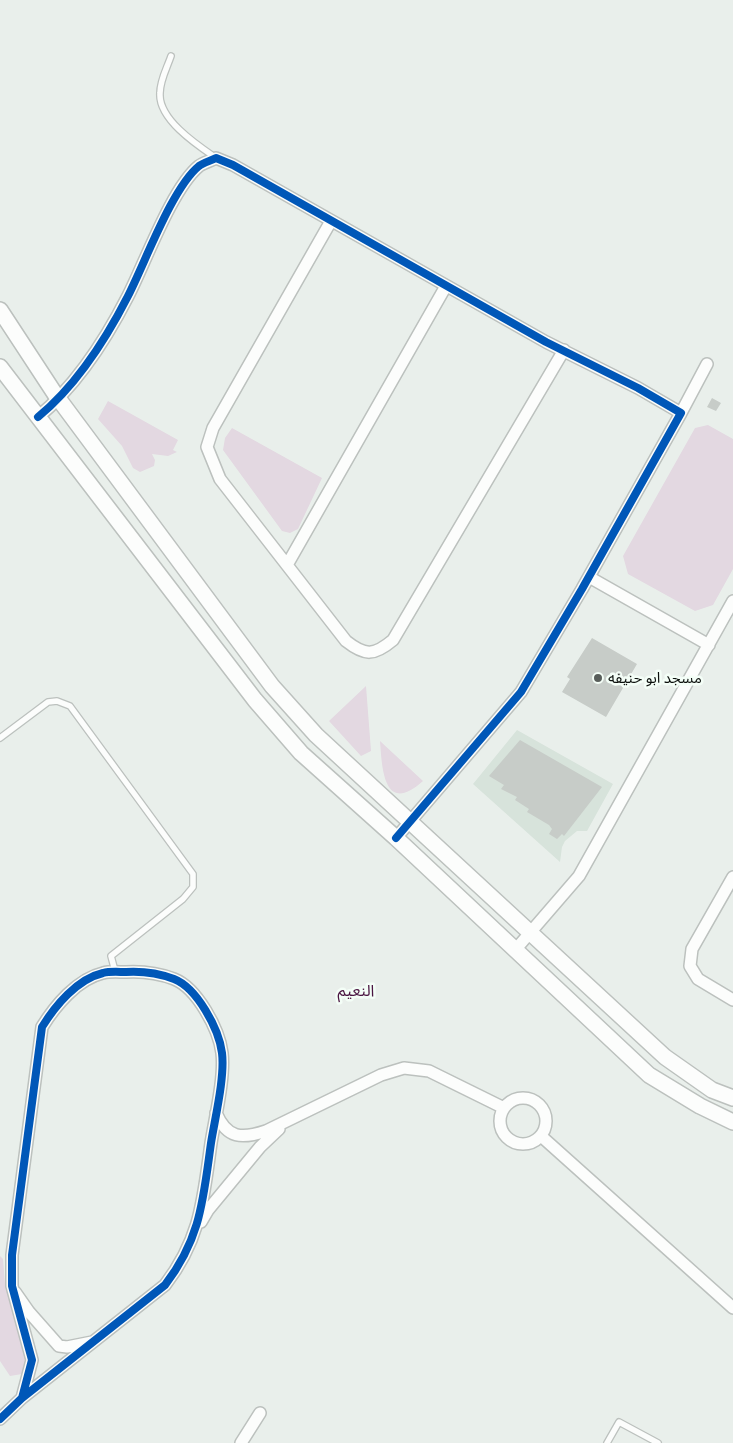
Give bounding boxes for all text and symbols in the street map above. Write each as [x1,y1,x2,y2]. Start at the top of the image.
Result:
place label: مسجد ابو حنيفه [608,669,702,687]
marker: مسجد ابو حنيفه [592,672,604,684]
district label: النعيم [338,981,374,1001]

